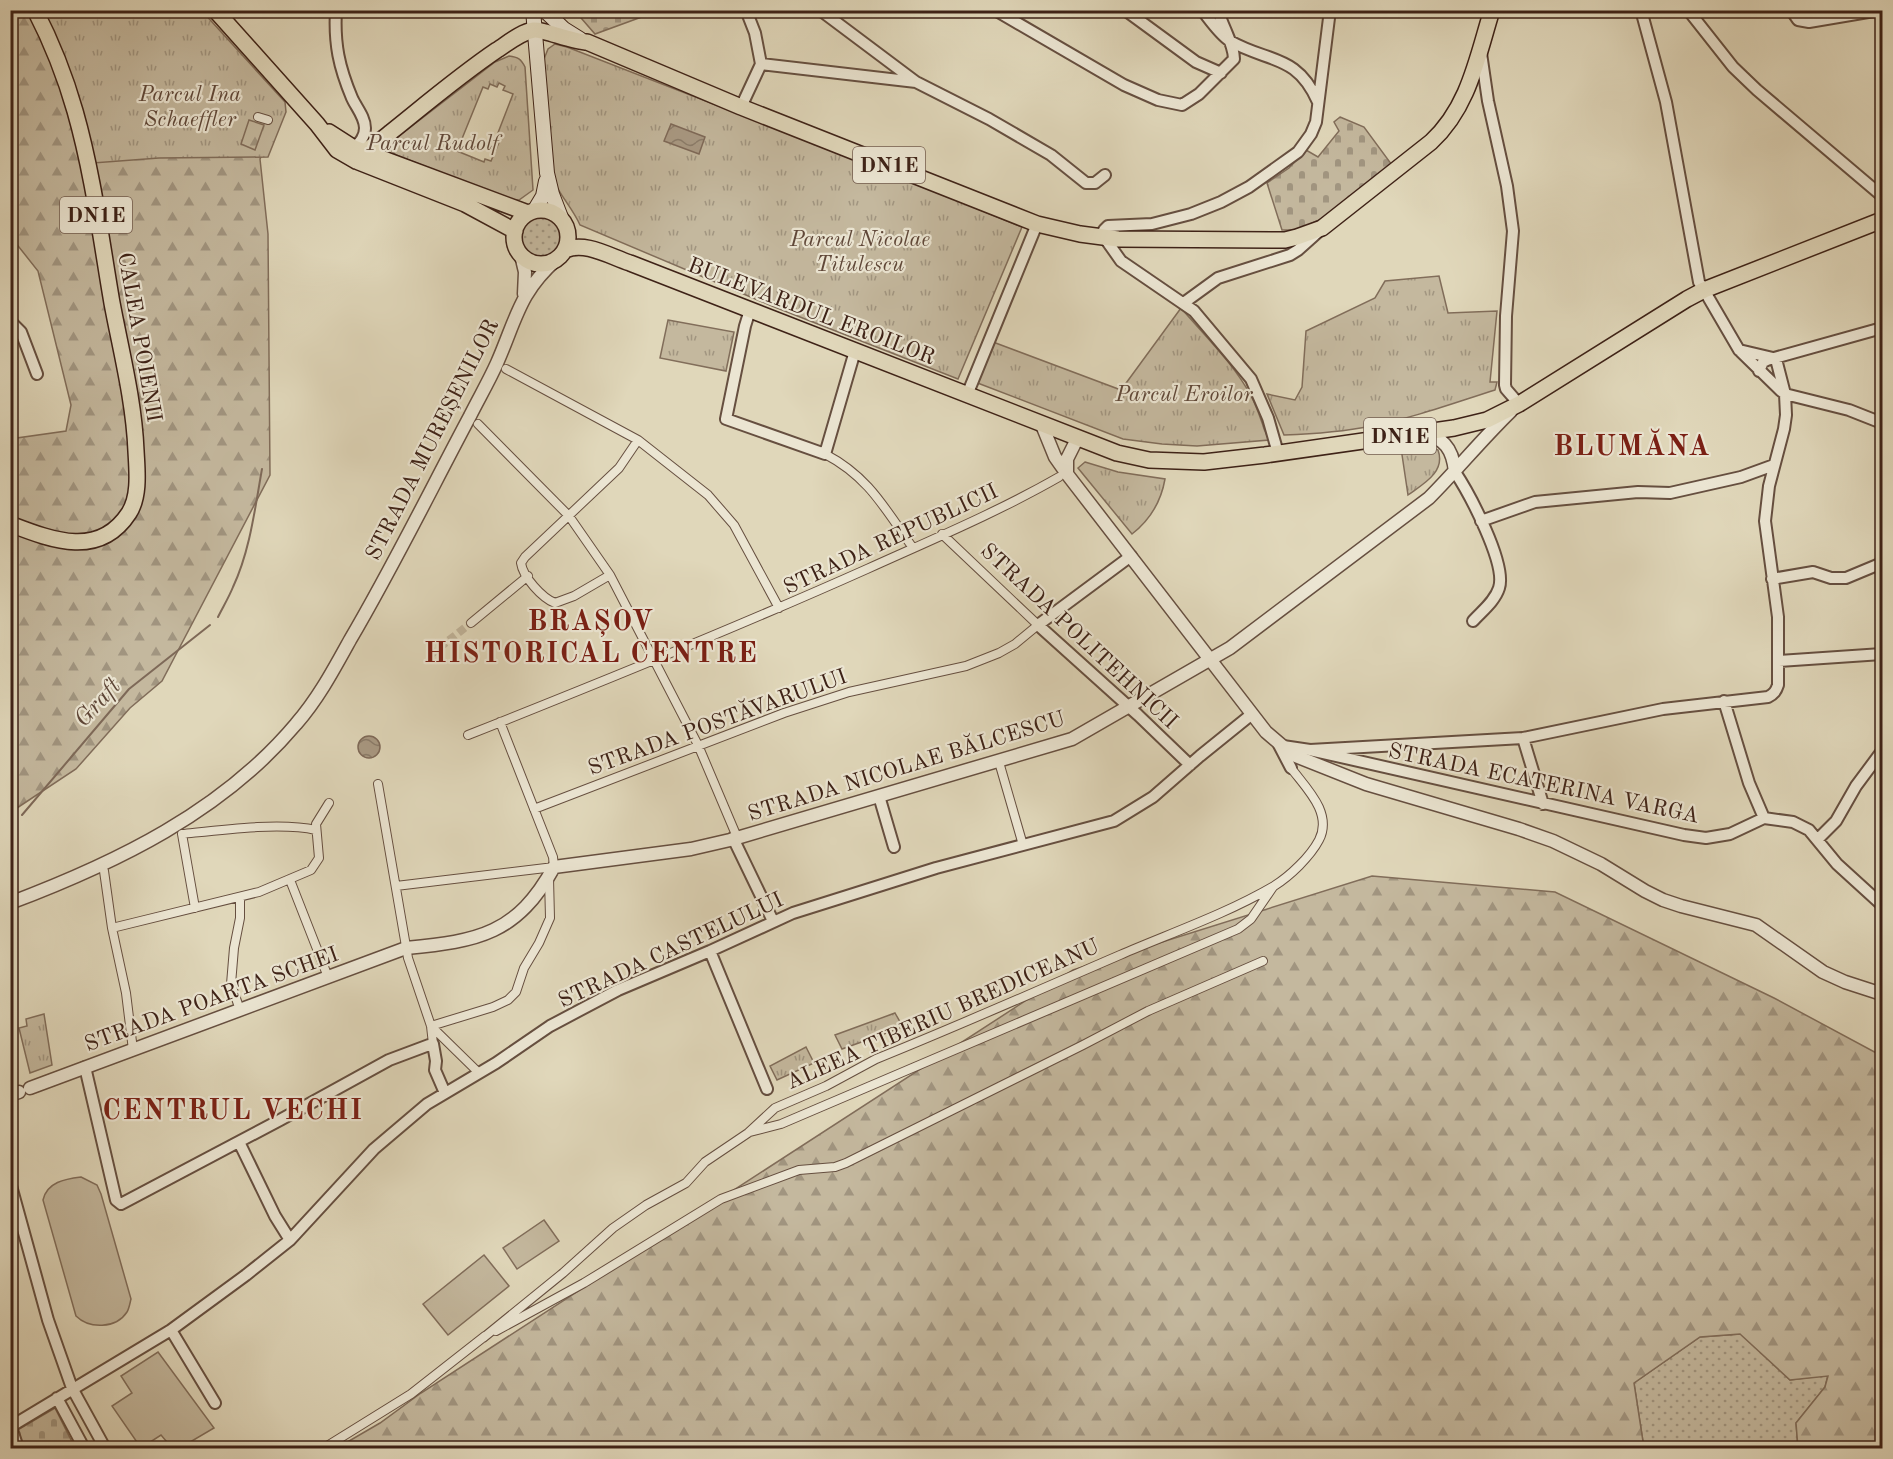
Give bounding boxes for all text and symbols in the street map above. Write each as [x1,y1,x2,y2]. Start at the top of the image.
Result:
park label: Parcul Ina Schaeffler [138,84,241,131]
park label: Parcul Rudolf [366,133,503,155]
road number: DN1E [853,147,925,183]
road number: DN1E [60,197,132,233]
park label: Parcul Nicolae Titulescu [789,229,930,276]
street label: CALEA POIENII [113,251,165,424]
street label: BULEVARDUL EROILOR [684,254,938,369]
street label: STRADA MUREȘENILOR [362,316,503,564]
park label: Parcul Eroilor [1114,384,1253,406]
road number: DN1E [1364,418,1436,454]
district label: BLUMĂNA [1553,428,1711,462]
street label: STRADA REPUBLICII [780,480,1001,599]
street label: STRADA POLITEHNICII [976,540,1181,733]
district label: BRAȘOV HISTORICAL CENTRE [424,609,758,669]
street label: STRADA POSTĂVARULUI [584,663,850,780]
water label: Graft [71,674,126,732]
street label: STRADA NICOLAE BĂLCESCU [744,705,1068,826]
street label: STRADA ECATERINA VARGA [1386,740,1701,828]
street label: STRADA CASTELULUI [555,889,787,1013]
street label: ALEEA TIBERIU BREDICEANU [783,936,1103,1094]
street label: STRADA POARTA SCHEI [82,944,342,1056]
district label: CENTRUL VECHI [102,1098,364,1126]

